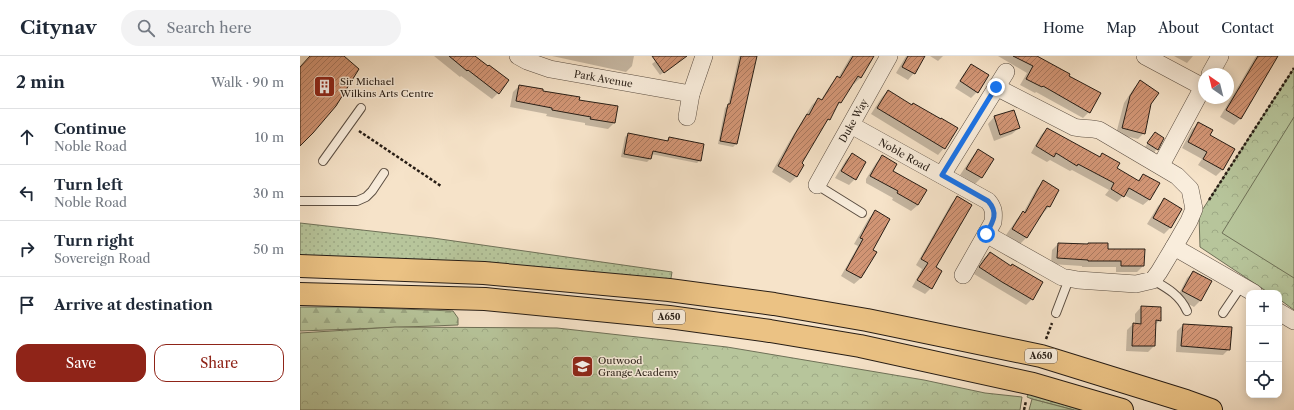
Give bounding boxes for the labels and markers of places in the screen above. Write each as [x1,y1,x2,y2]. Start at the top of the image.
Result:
building icon: Sir Michael Wilkins Arts Centre [311,74,337,100]
place label: Sir Michael Wilkins Arts Centre [339,75,434,100]
school or university icon: Outwood Grange Academy [570,353,596,379]
place label: Outwood Grange Academy [598,354,679,379]

